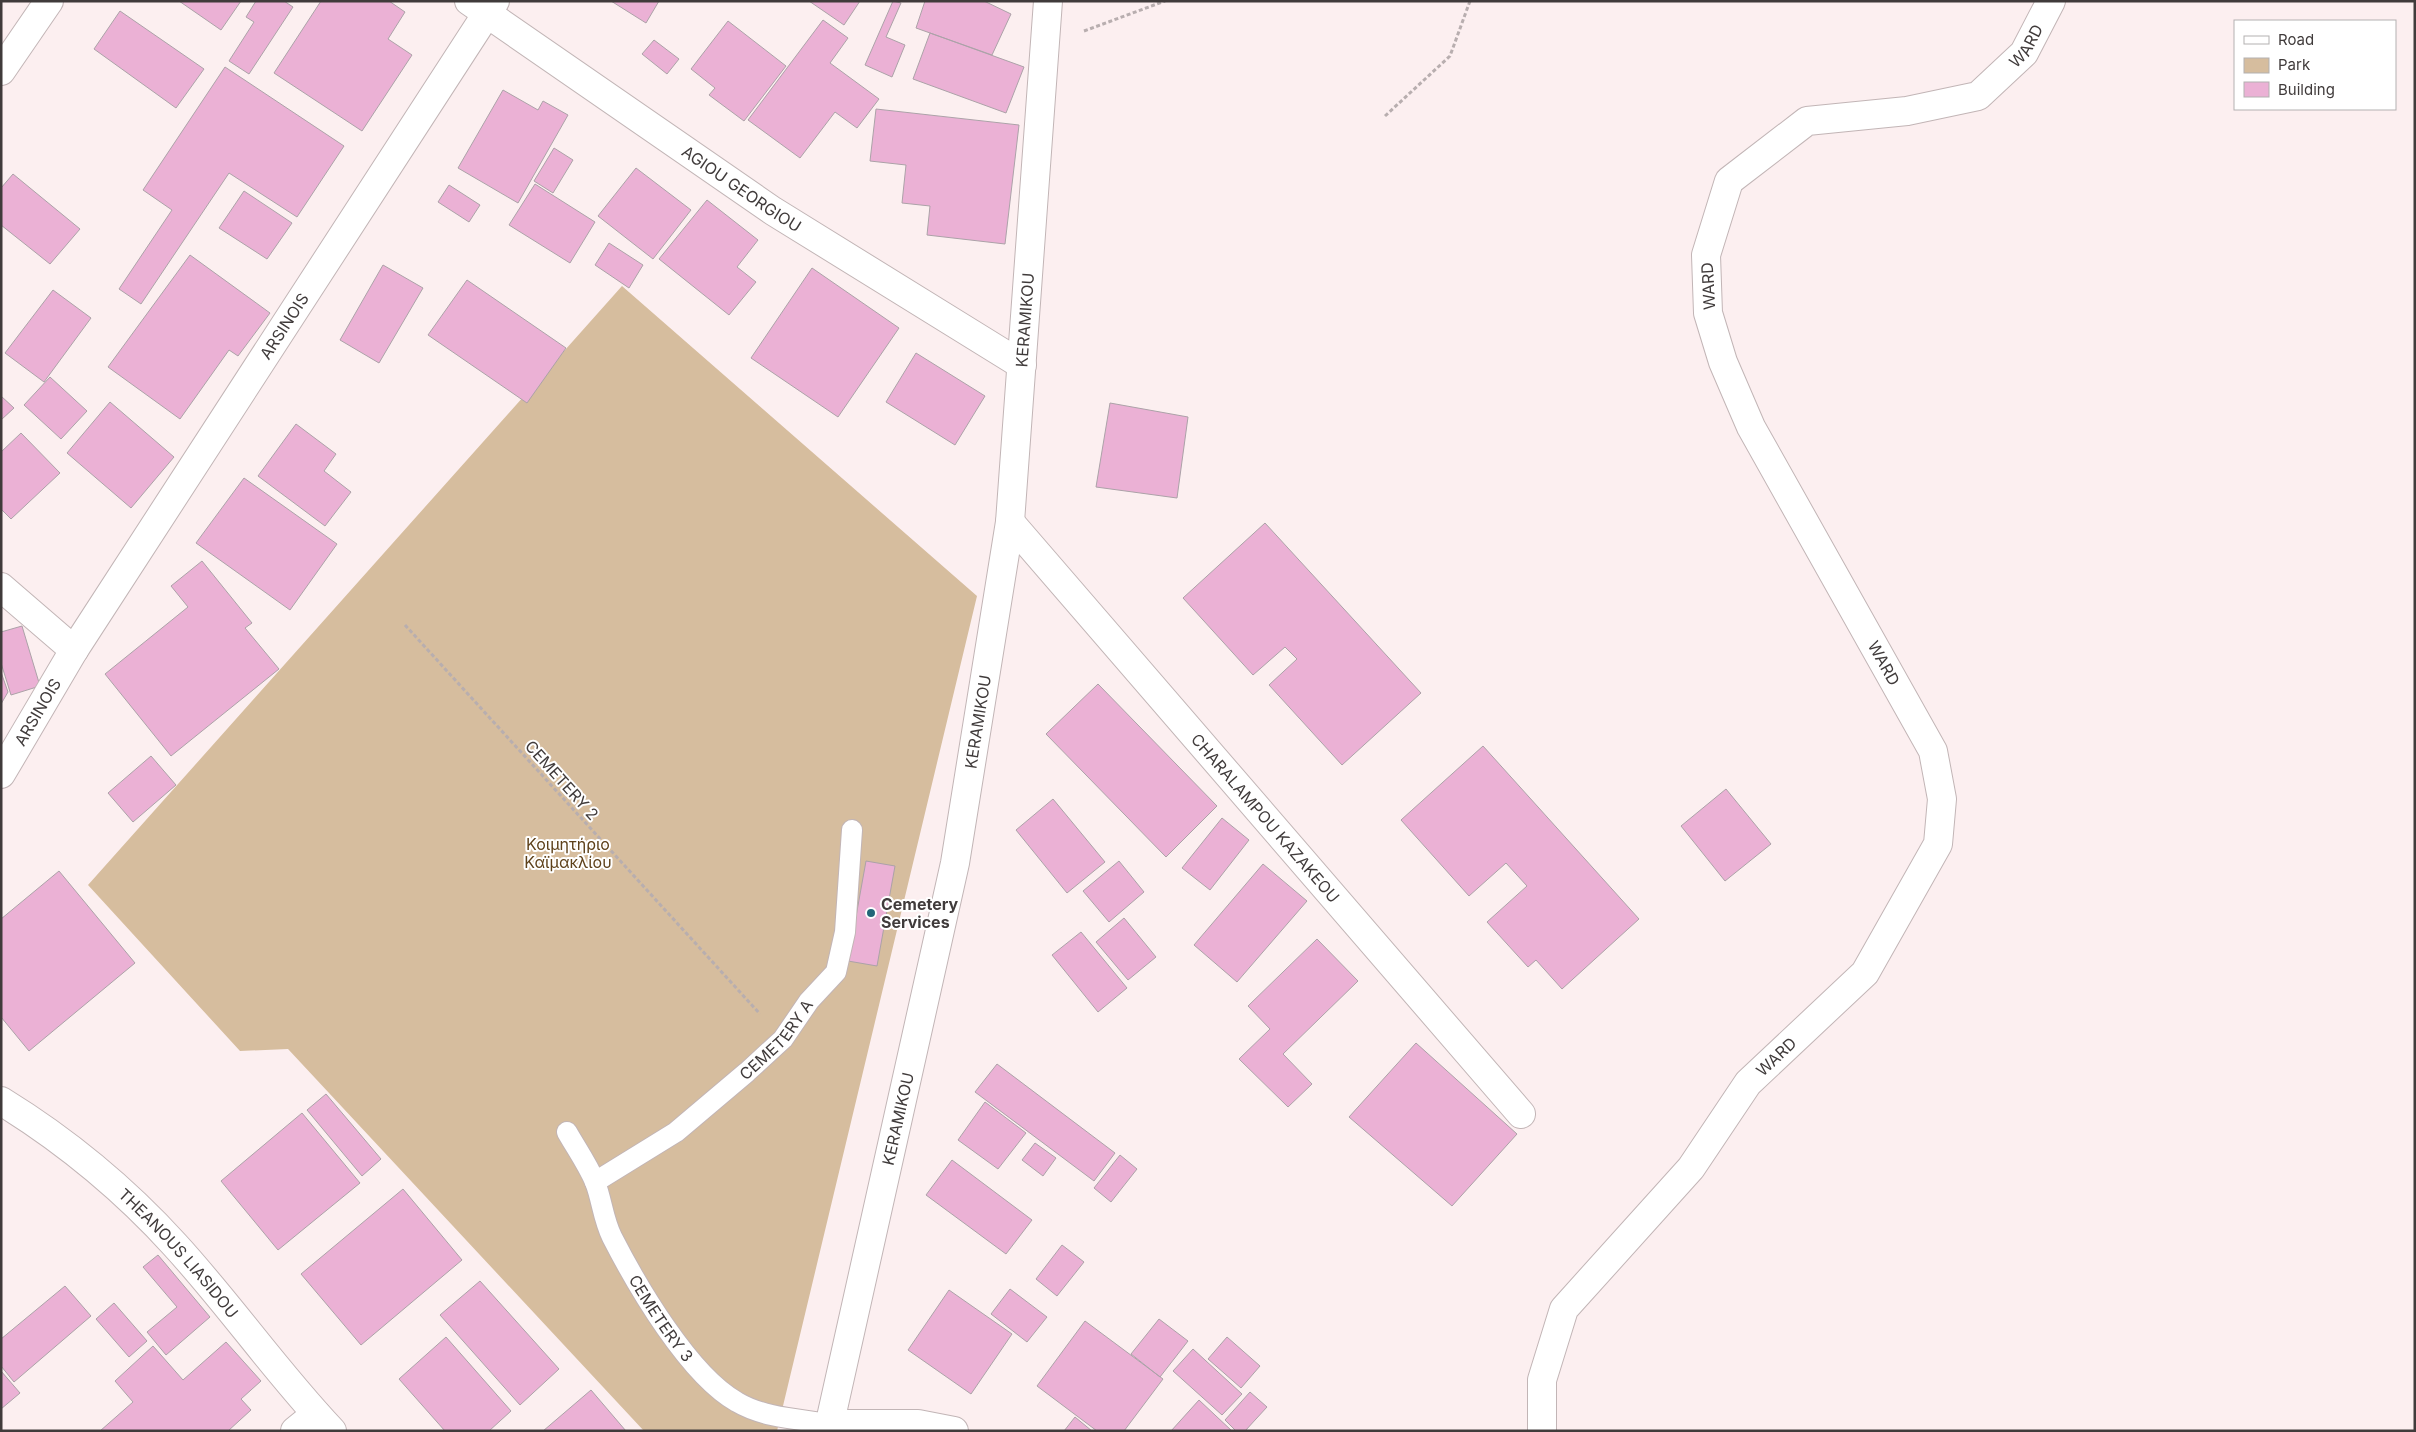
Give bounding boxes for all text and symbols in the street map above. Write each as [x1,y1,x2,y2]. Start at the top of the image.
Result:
legend [2234,20,2396,110]
street label: WARD [2005,21,2047,72]
text: Road [2278,30,2314,49]
text: Park [2278,55,2311,74]
text: Building [2278,80,2335,99]
street label: AGIOU GEORGIOU [678,141,805,236]
street label: WARD [1697,262,1719,310]
street label: KERAMIKOU [1011,272,1038,368]
street label: ARSINOIS [255,289,313,363]
street label: WARD [1864,637,1904,689]
street label: KERAMIKOU [960,673,995,770]
street label: ARSINOIS [10,675,65,749]
street label: CHARALAMPOU KAZAKEOU [1187,729,1344,907]
street label: CEMETERY 2 [521,736,603,824]
park label: Κοιμητήριο Καϊμακλίου [524,834,612,872]
place label: Cemetery Services [881,894,959,932]
marker: Cemetery Services [865,907,877,919]
street label: CEMETERY A [735,996,817,1084]
street label: WARD [1752,1033,1800,1080]
street label: KERAMIKOU [878,1070,918,1167]
street label: THEANOUS LIASIDOU [115,1184,243,1322]
street label: CEMETERY 3 [625,1271,698,1366]

